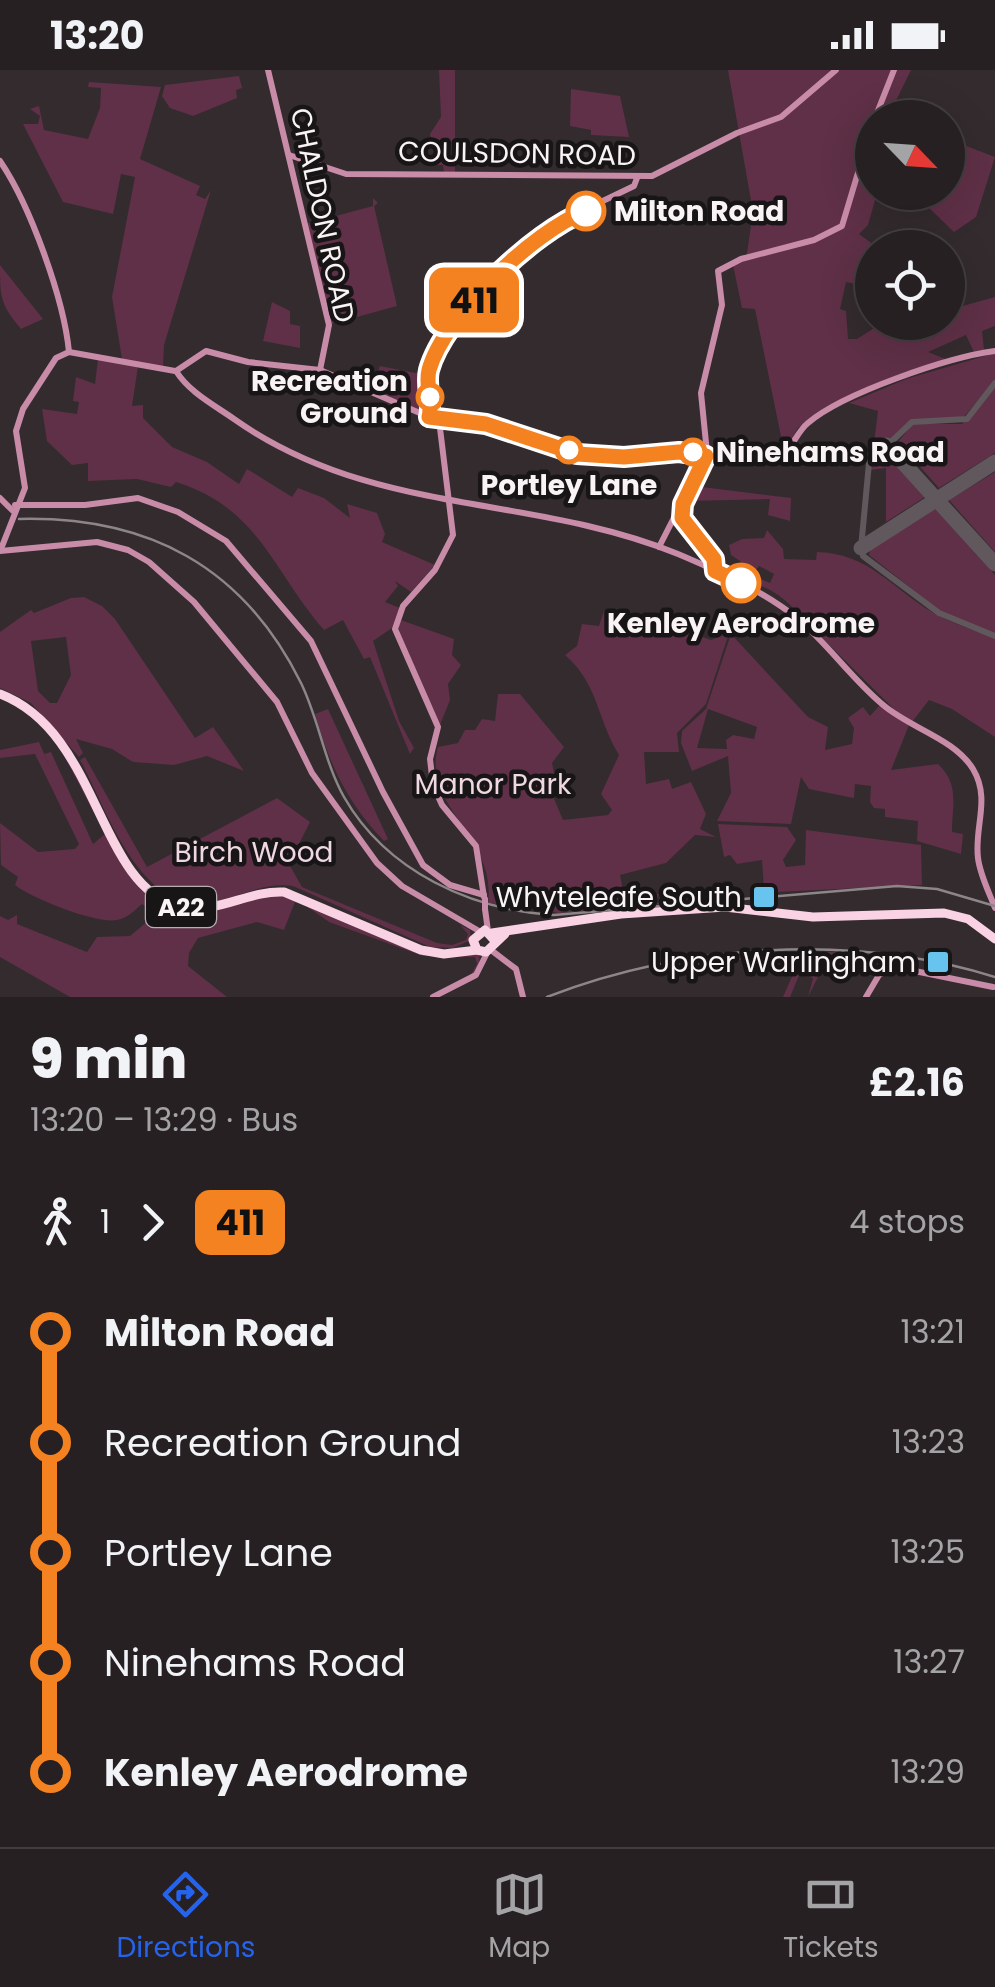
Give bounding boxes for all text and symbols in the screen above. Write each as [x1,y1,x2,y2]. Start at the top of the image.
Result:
text: 13:20 [50,9,145,62]
north arrow [855,100,965,210]
map controls [855,100,965,340]
street label: CHALDON ROAD [281,104,364,326]
street label: COULSDON ROAD [398,132,636,175]
marker: Milton Road [567,192,605,230]
place label: Milton Road [614,192,784,231]
button: locate [855,230,965,340]
line badge: 411 [416,268,532,332]
text: 411 [449,276,499,325]
place label: Recreation Ground [251,362,408,433]
marker: Recreation Ground [417,384,443,410]
place label: Ninehams Road [716,433,945,472]
marker: Portley Lane [556,437,582,463]
marker: Ninehams Road [680,439,706,465]
place label: Portley Lane [481,466,657,505]
marker: Kenley Aerodrome [722,564,760,602]
place label: Kenley Aerodrome [607,604,875,643]
park label: Manor Park [415,765,572,804]
park label: Birch Wood [175,833,334,872]
place label: Whyteleafe South [496,878,742,917]
marker: Whyteleafe South [751,884,777,910]
road number: A22 [146,887,216,927]
place label: Upper Warlingham [651,943,916,982]
marker: Upper Warlingham [925,949,951,975]
text: 9 min [30,1020,187,1097]
text: £2.16 [869,1056,965,1109]
text: 13:20 – 13:29 · Bus [30,1097,298,1142]
icon: walk [30,1195,85,1250]
icon: forward [125,1195,180,1250]
text: 411 [215,1198,265,1247]
text: 1 [100,1199,110,1244]
text: 4 stops [849,1199,965,1244]
text: Milton Road [104,1306,335,1359]
text: 13:21 [900,1309,965,1354]
text: Recreation Ground [104,1416,462,1469]
text: 13:23 [892,1419,965,1464]
text: Portley Lane [104,1526,333,1579]
text: 13:25 [891,1529,965,1574]
text: Ninehams Road [104,1636,406,1689]
text: 13:27 [893,1639,965,1684]
text: Kenley Aerodrome [104,1746,468,1799]
text: 13:29 [891,1749,965,1794]
tab: Directions [116,1867,255,1969]
tab: Map [488,1867,550,1969]
tab: Tickets [783,1867,879,1969]

